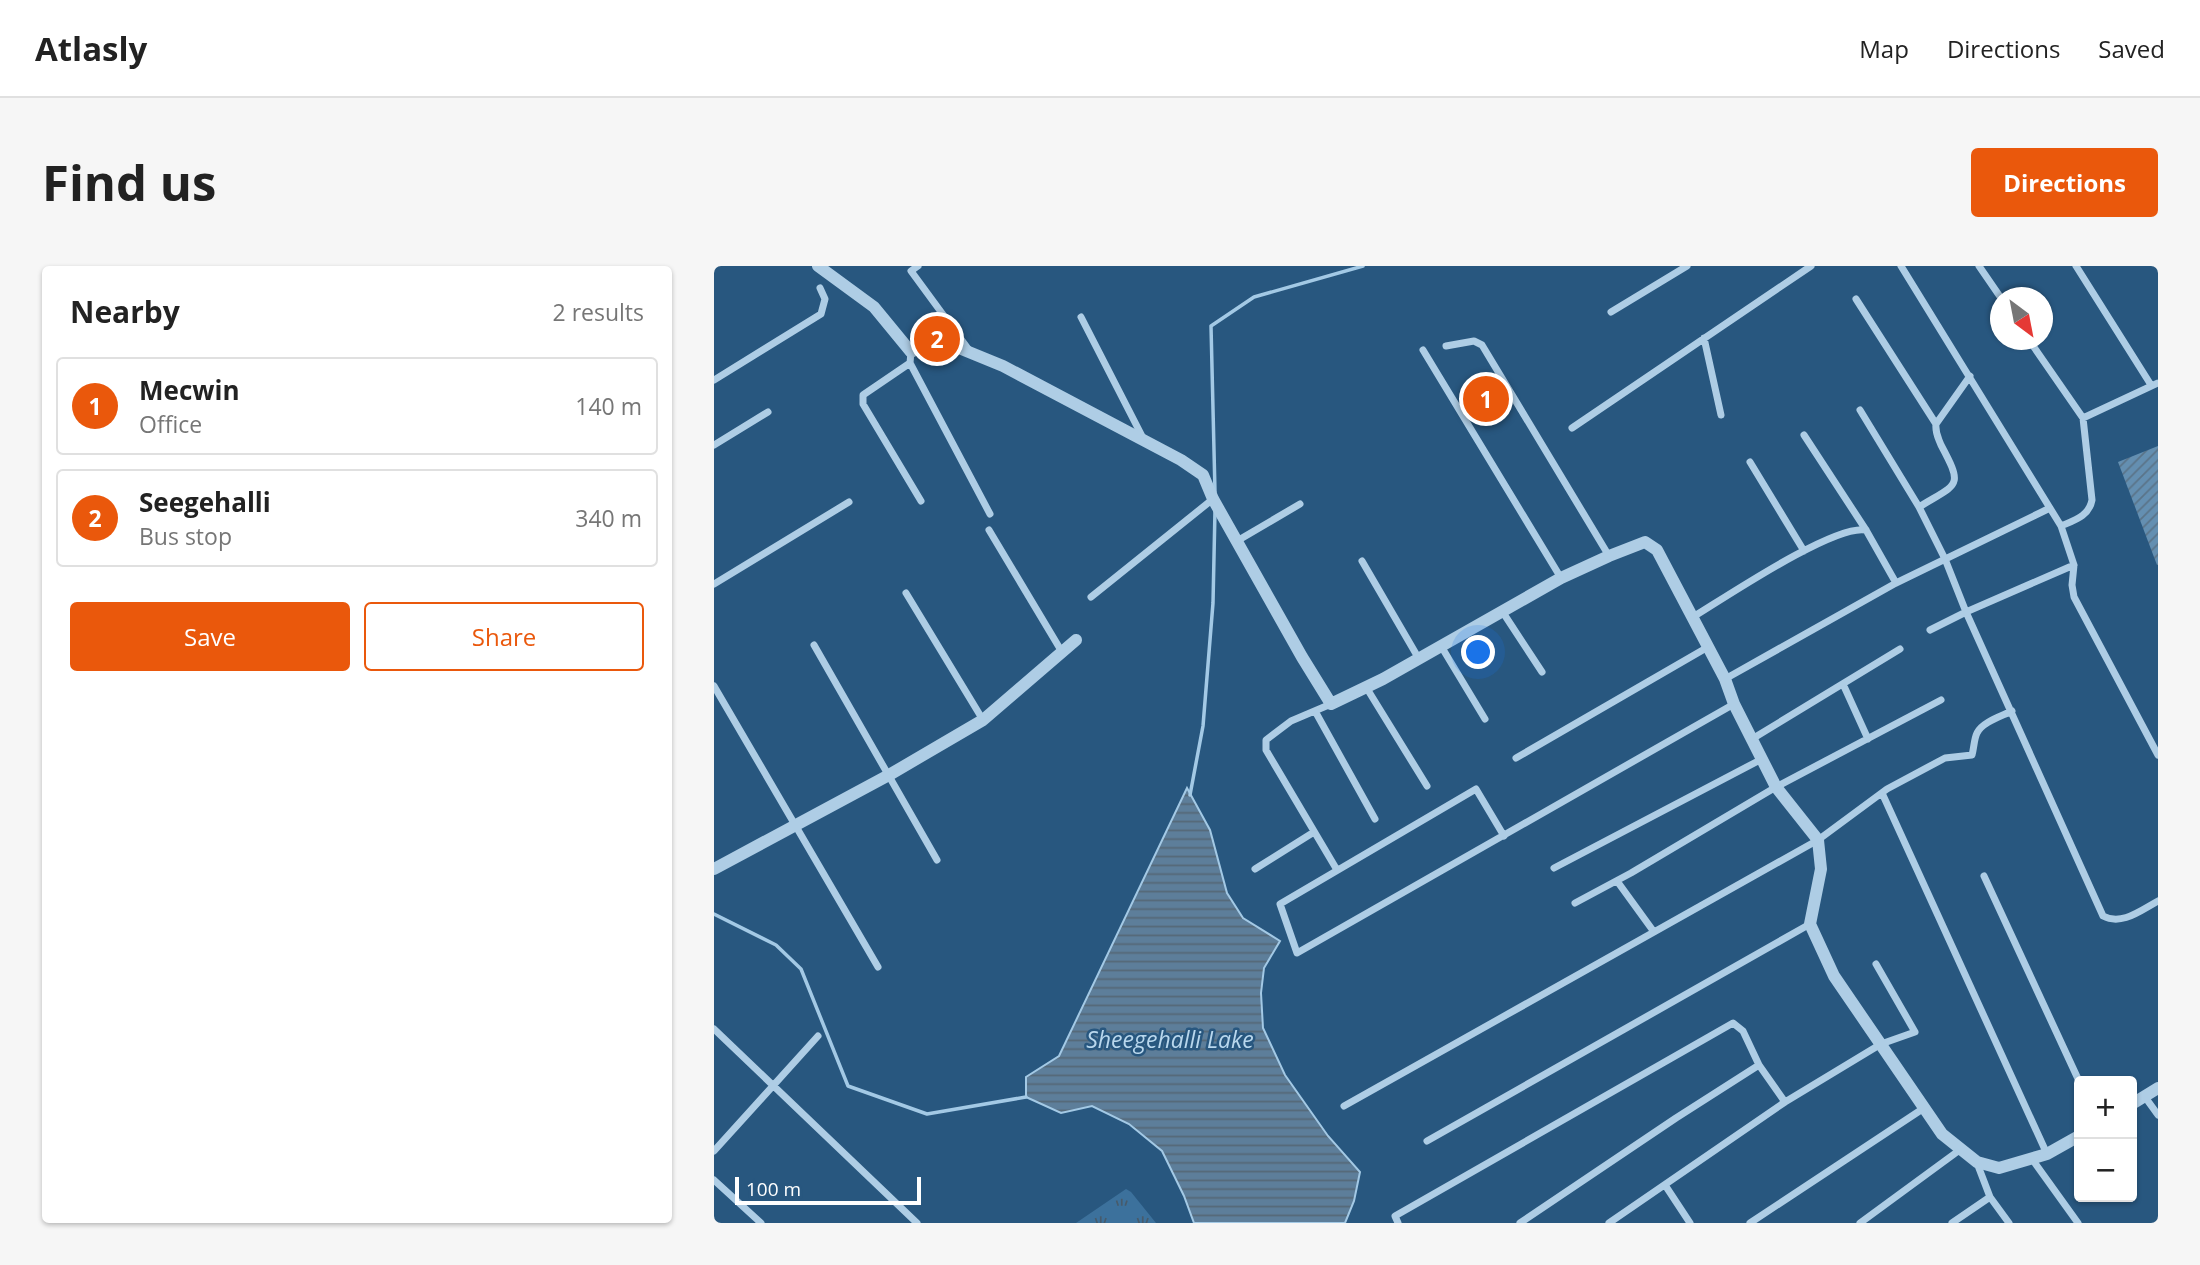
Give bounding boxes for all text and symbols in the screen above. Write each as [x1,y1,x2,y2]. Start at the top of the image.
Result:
text: Atlasly [35,26,147,71]
text: Map [1859,32,1909,65]
text: Directions [1947,32,2060,65]
text: Saved [2098,32,2165,65]
button: Directions [1971,148,2158,217]
text: Find us [42,149,216,215]
north arrow [1990,287,2053,350]
text: Nearby [70,291,180,332]
text: 2 results [553,296,644,328]
pin: 2 [914,313,960,365]
text: Mecwin [139,372,240,408]
pin: 1 [1463,373,1509,425]
text: 1 [88,390,102,422]
text: 140 m [575,390,642,422]
text: Office [139,408,202,440]
text: Seegehalli [139,484,271,520]
text: 2 [88,502,102,534]
text: 340 m [575,502,642,534]
text: Bus stop [139,520,232,552]
button: Save [70,602,350,671]
button: Share [364,602,644,671]
your location [1461,635,1495,669]
water label: Sheegehalli Lake [1086,1023,1254,1055]
map controls [2074,1076,2137,1202]
button: + [2074,1076,2137,1139]
button: − [2074,1139,2137,1202]
scale bar [735,1174,920,1206]
text: 100 m [746,1176,801,1202]

